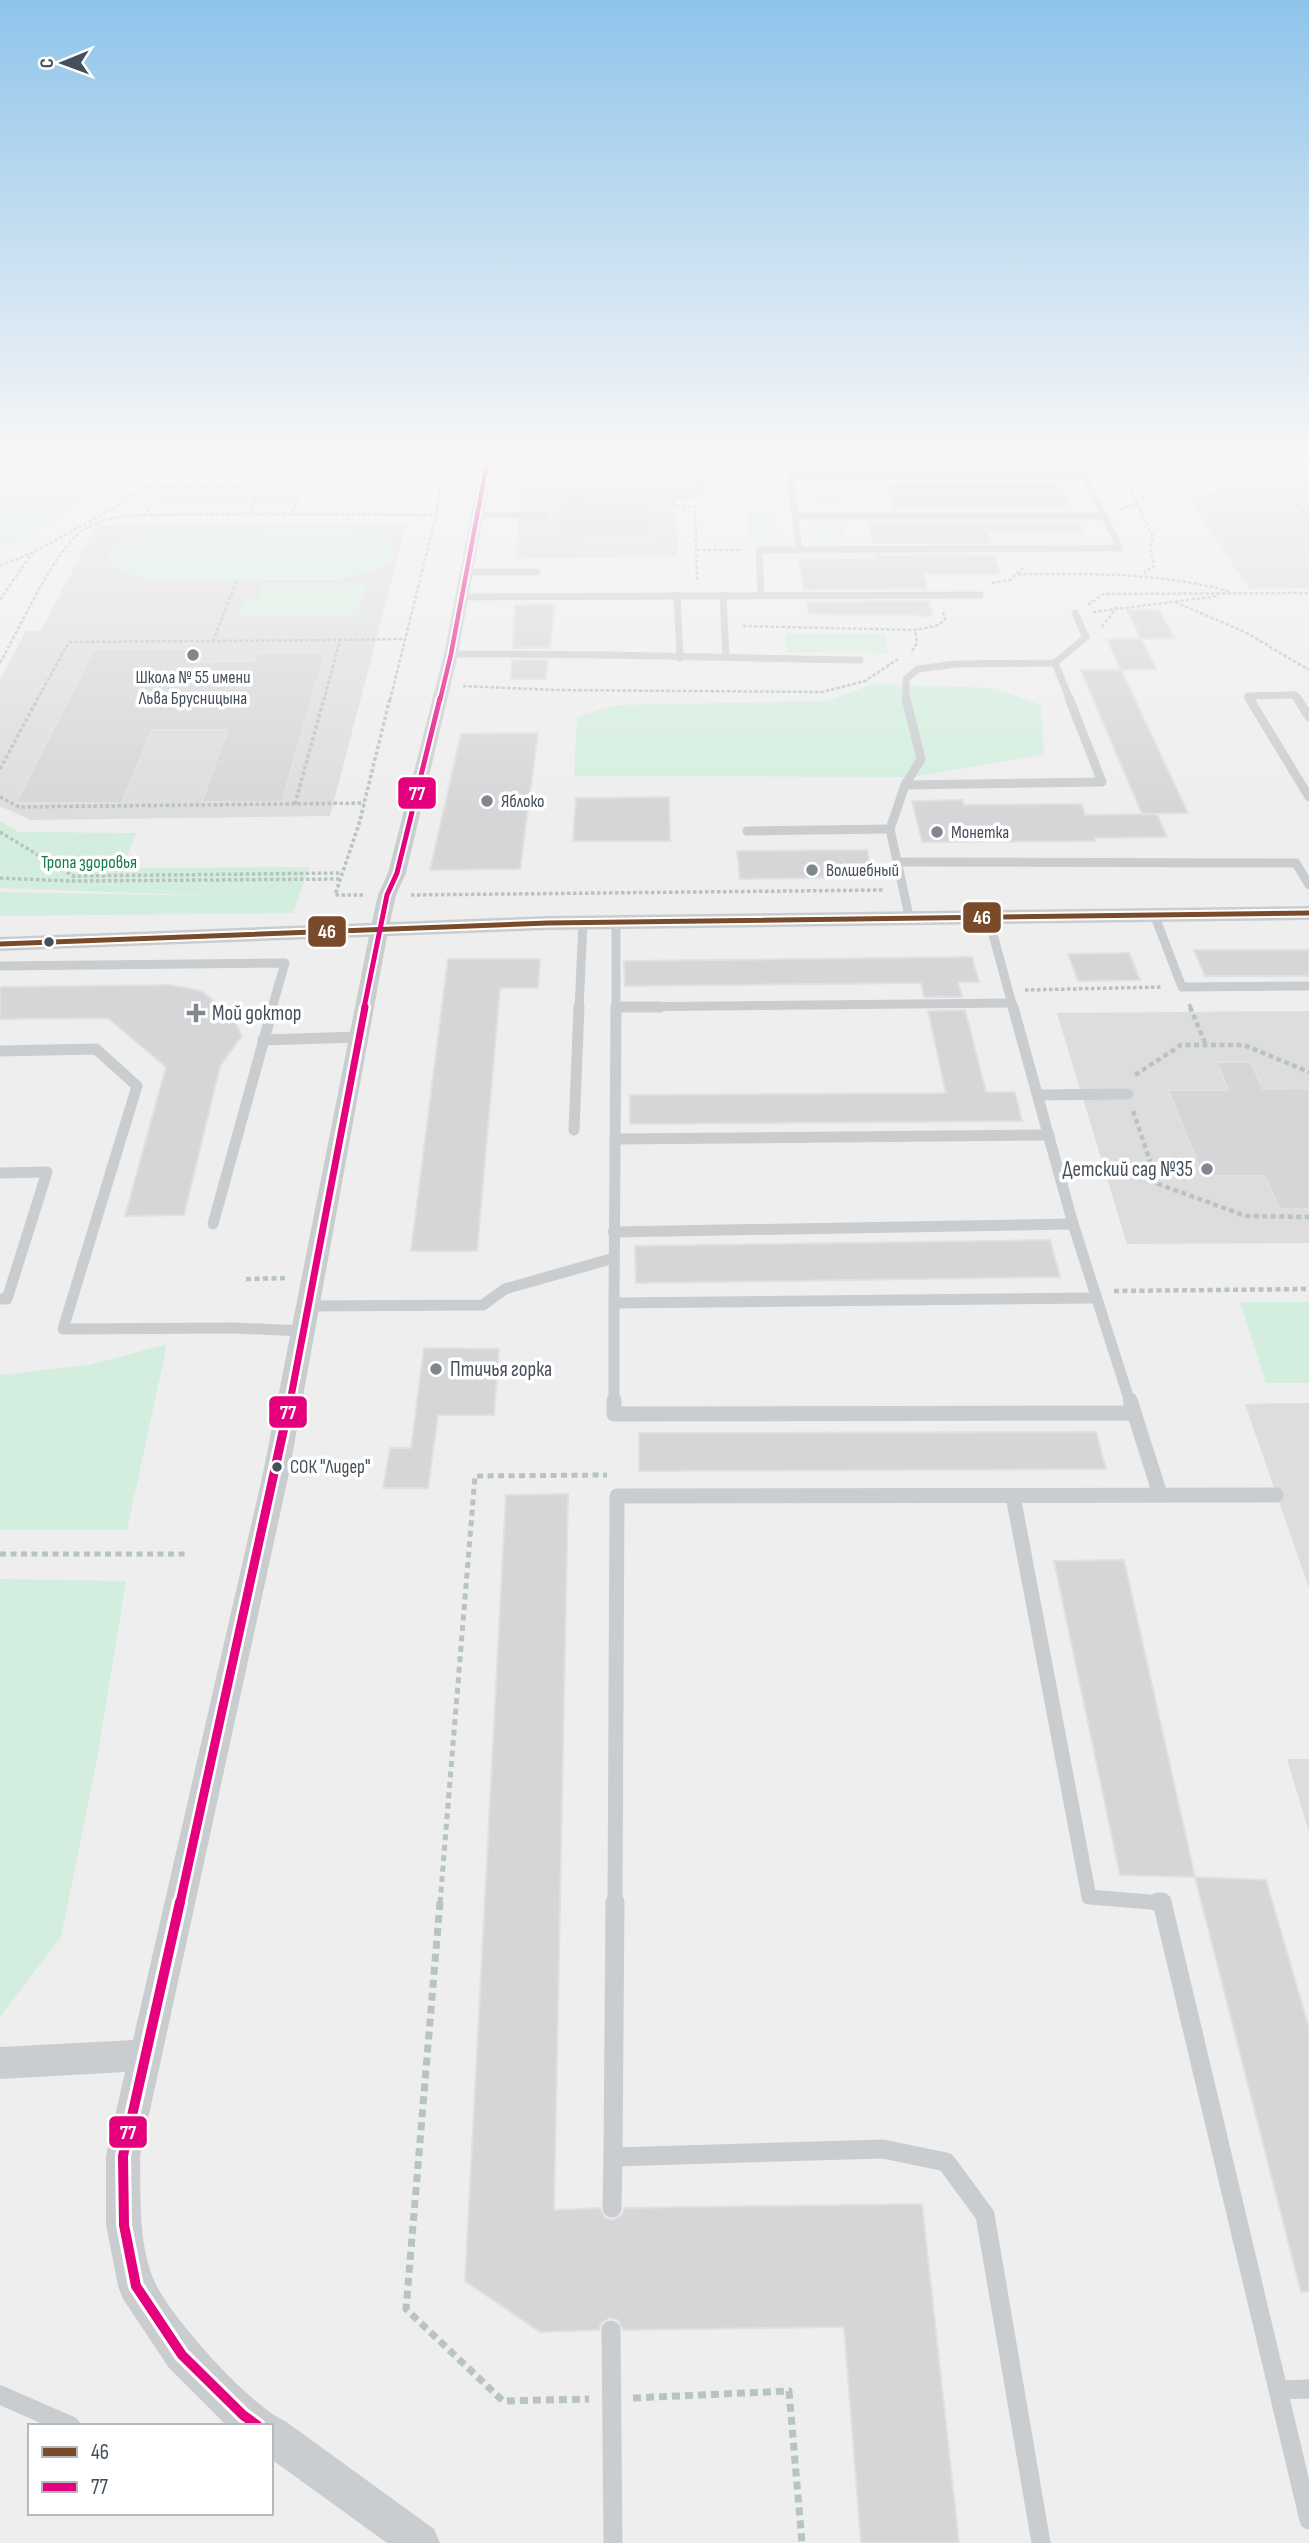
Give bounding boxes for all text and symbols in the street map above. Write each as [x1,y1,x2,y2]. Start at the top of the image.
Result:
north arrow [28,28,98,98]
text: С [36,58,59,68]
marker: Школа № 55 имени Льва Брусницына [185,647,201,663]
place label: Школа № 55 имени Льва Брусницына [135,667,251,709]
line badge: 77 [397,776,437,810]
text: 77 [409,783,426,806]
place label: Яблоко [501,791,545,812]
marker: Яблоко [479,793,495,809]
place label: Монетка [951,822,1009,843]
marker: Монетка [929,824,945,840]
park label: Тропа здоровья [41,852,137,873]
place label: Волшебный [826,860,899,881]
marker: Волшебный [804,862,820,878]
line badge: 46 [962,901,1002,934]
text: 46 [973,907,991,930]
line badge: 46 [307,915,347,948]
text: 46 [318,921,336,944]
unlabelled marker [42,935,56,949]
place label: Мой доктор [212,1001,302,1026]
marker: Мой доктор [186,1003,206,1023]
place label: Детский сад №35 [1063,1157,1193,1182]
marker: Детский сад №35 [1199,1161,1215,1177]
place label: Птичья горка [450,1357,552,1382]
marker: Птичья горка [428,1361,444,1377]
line badge: 77 [268,1395,308,1429]
text: 77 [280,1402,297,1425]
place label: СОК "Лидер" [290,1456,370,1479]
marker: СОК "Лидер" [270,1460,284,1474]
line badge: 77 [108,2115,148,2149]
text: 77 [120,2122,137,2145]
legend [28,2424,273,2515]
text: 46 [91,2440,109,2465]
text: 77 [91,2475,108,2500]

